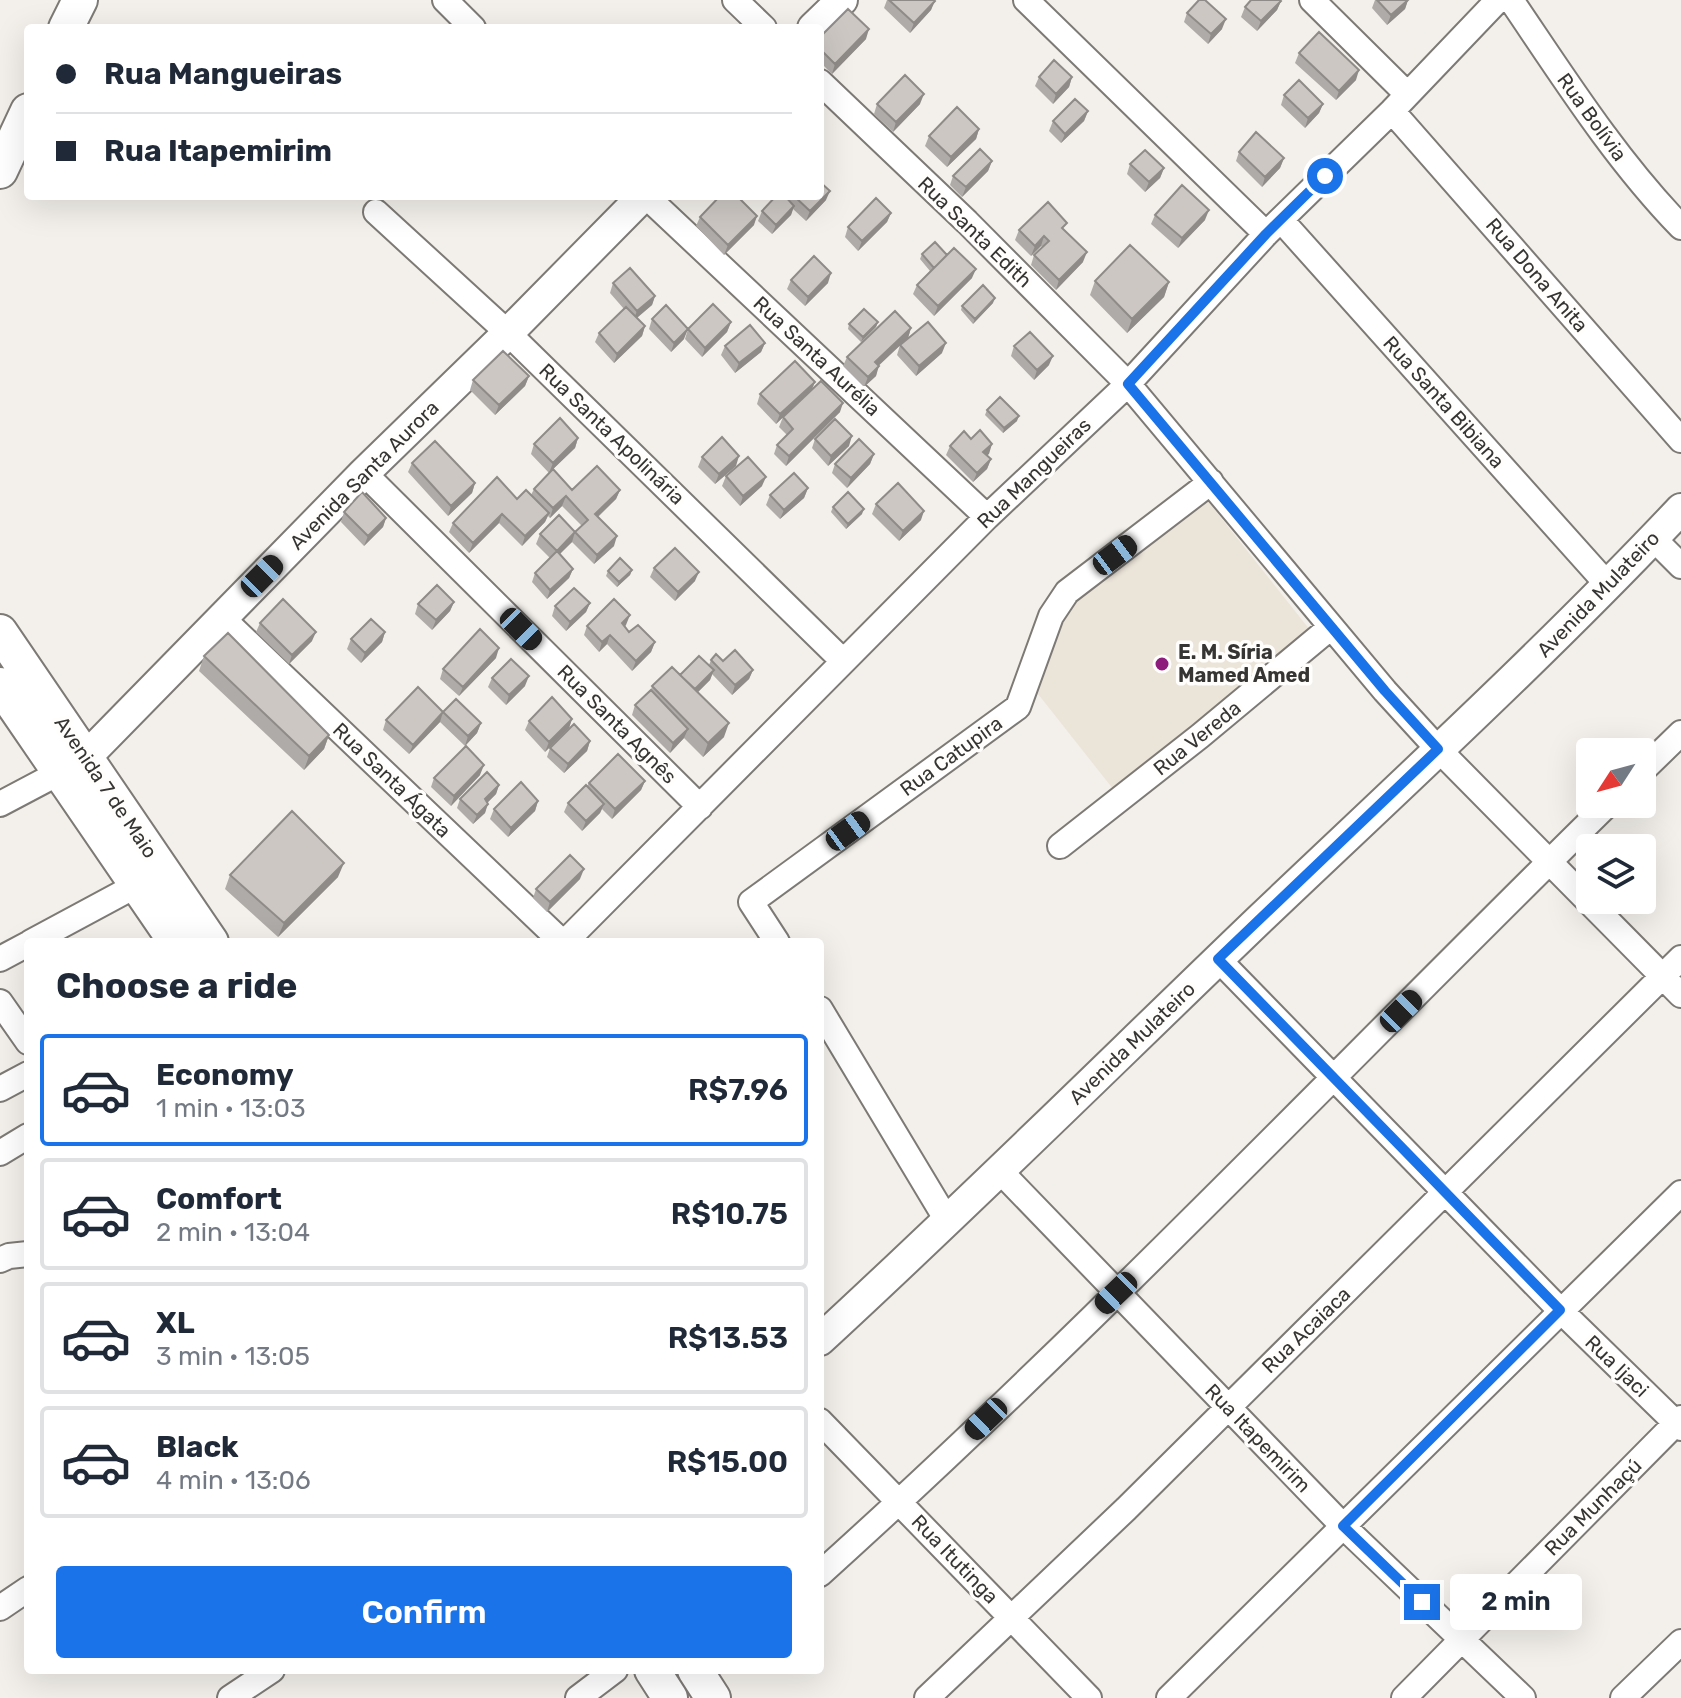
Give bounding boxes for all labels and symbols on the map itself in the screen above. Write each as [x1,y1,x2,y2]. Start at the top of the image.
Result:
street label: Rua Bolívia [1552,68,1632,166]
route start [1307,158,1343,194]
street label: Rua Santa Edith [913,172,1037,292]
street label: Rua Dona Anita [1481,213,1593,337]
street label: Rua Santa Aurélia [749,291,885,421]
street label: Rua Santa Bibiana [1378,331,1510,473]
street label: Rua Santa Apolinária [534,358,690,510]
street label: Avenida Santa Aurora [285,396,443,554]
street label: Rua Mangueiras [972,413,1096,533]
street label: Avenida Mulateiro [1532,526,1664,662]
car [1089,531,1141,579]
car [237,551,287,601]
car [496,604,546,654]
place label: E. M. Síria Mamed Amed [1178,640,1310,687]
marker: E. M. Síria Mamed Amed [1153,655,1171,673]
street label: Rua Santa Agnês [552,659,682,789]
street label: Rua Vereda [1149,696,1245,780]
street label: Rua Catupira [895,711,1007,801]
street label: Avenida 7 de Maio [50,712,162,862]
street label: Rua Santa Ágata [328,718,456,842]
north arrow [1576,738,1656,818]
car [822,807,874,855]
street label: Avenida Mulateiro [1064,977,1200,1109]
car [1376,986,1426,1036]
car [1090,1268,1142,1318]
street label: Rua Acaiaca [1257,1282,1355,1378]
street label: Rua Ijaci [1580,1330,1654,1402]
street label: Rua Itapemirim [1200,1379,1316,1497]
car [960,1394,1012,1444]
street label: Rua Munhaçú [1539,1453,1647,1561]
street label: Rua Itutinga [907,1510,1003,1608]
callout: 2 min [1450,1574,1582,1630]
route end [1404,1584,1440,1620]

